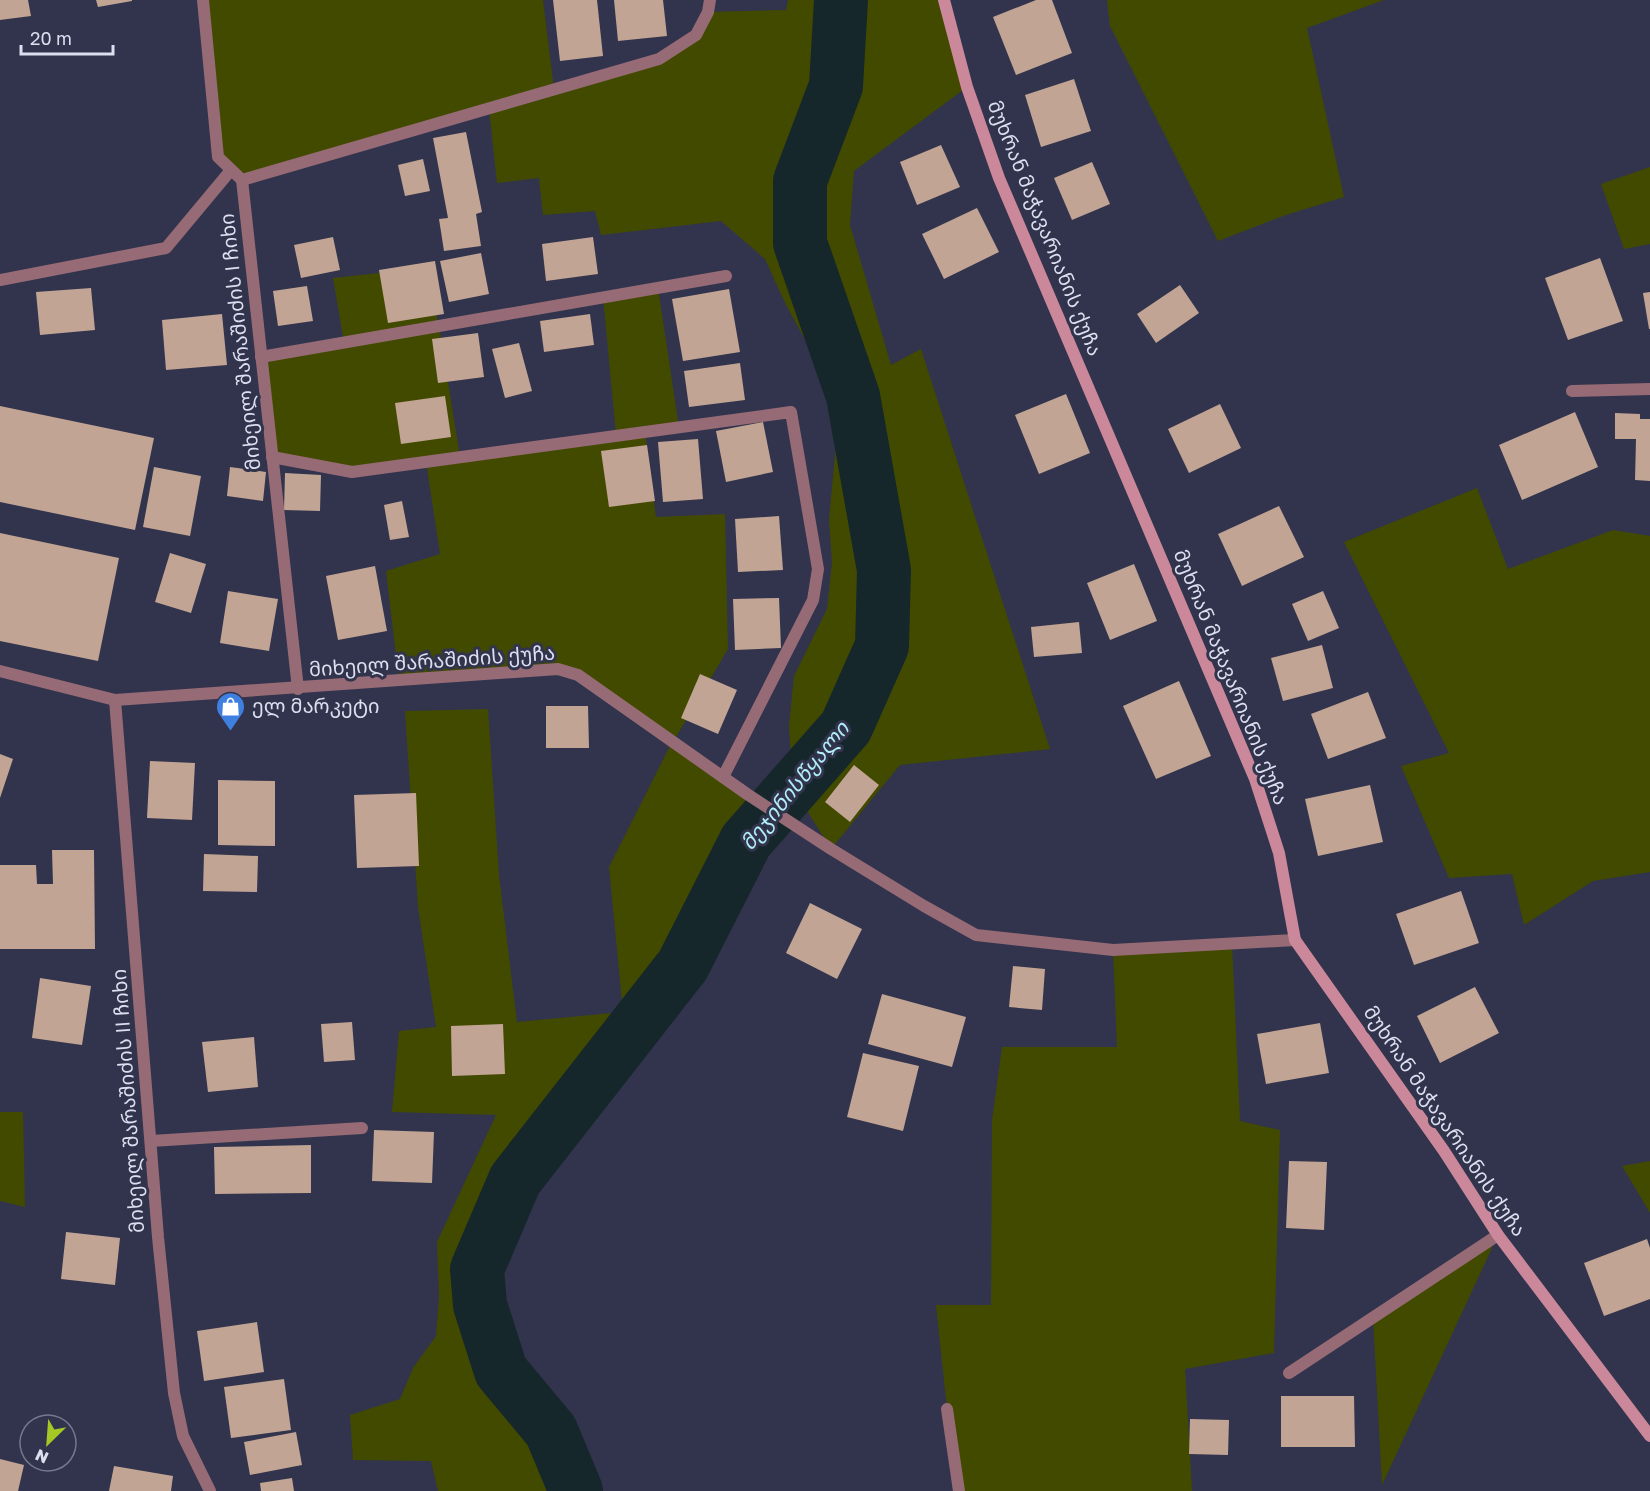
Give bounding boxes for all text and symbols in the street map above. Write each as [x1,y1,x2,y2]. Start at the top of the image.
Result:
scale bar [21,18,112,56]
text: 20 m [30,27,72,49]
street label: მუხრან მაჭავარიანის ქუჩა [983,96,1108,359]
street label: მიხეილ შარაშიძის I ჩიხი [214,212,266,472]
street label: მუხრან მაჭავარიანის ქუჩა [1169,545,1294,808]
street label: მიხეილ შარაშიძის ქუჩა [308,639,556,683]
shop icon: ელ მარკეტი [215,690,247,732]
place label: ელ მარკეტი [252,693,380,719]
water label: მეჯინისწყალი [734,715,855,855]
street label: მიხეილ შარაშიძის II ჩიხი [106,968,150,1234]
street label: მუხრან მაჭავარიანის ქუჩა [1359,1000,1532,1241]
north arrow [18,1413,78,1473]
text: N [32,1445,51,1468]

